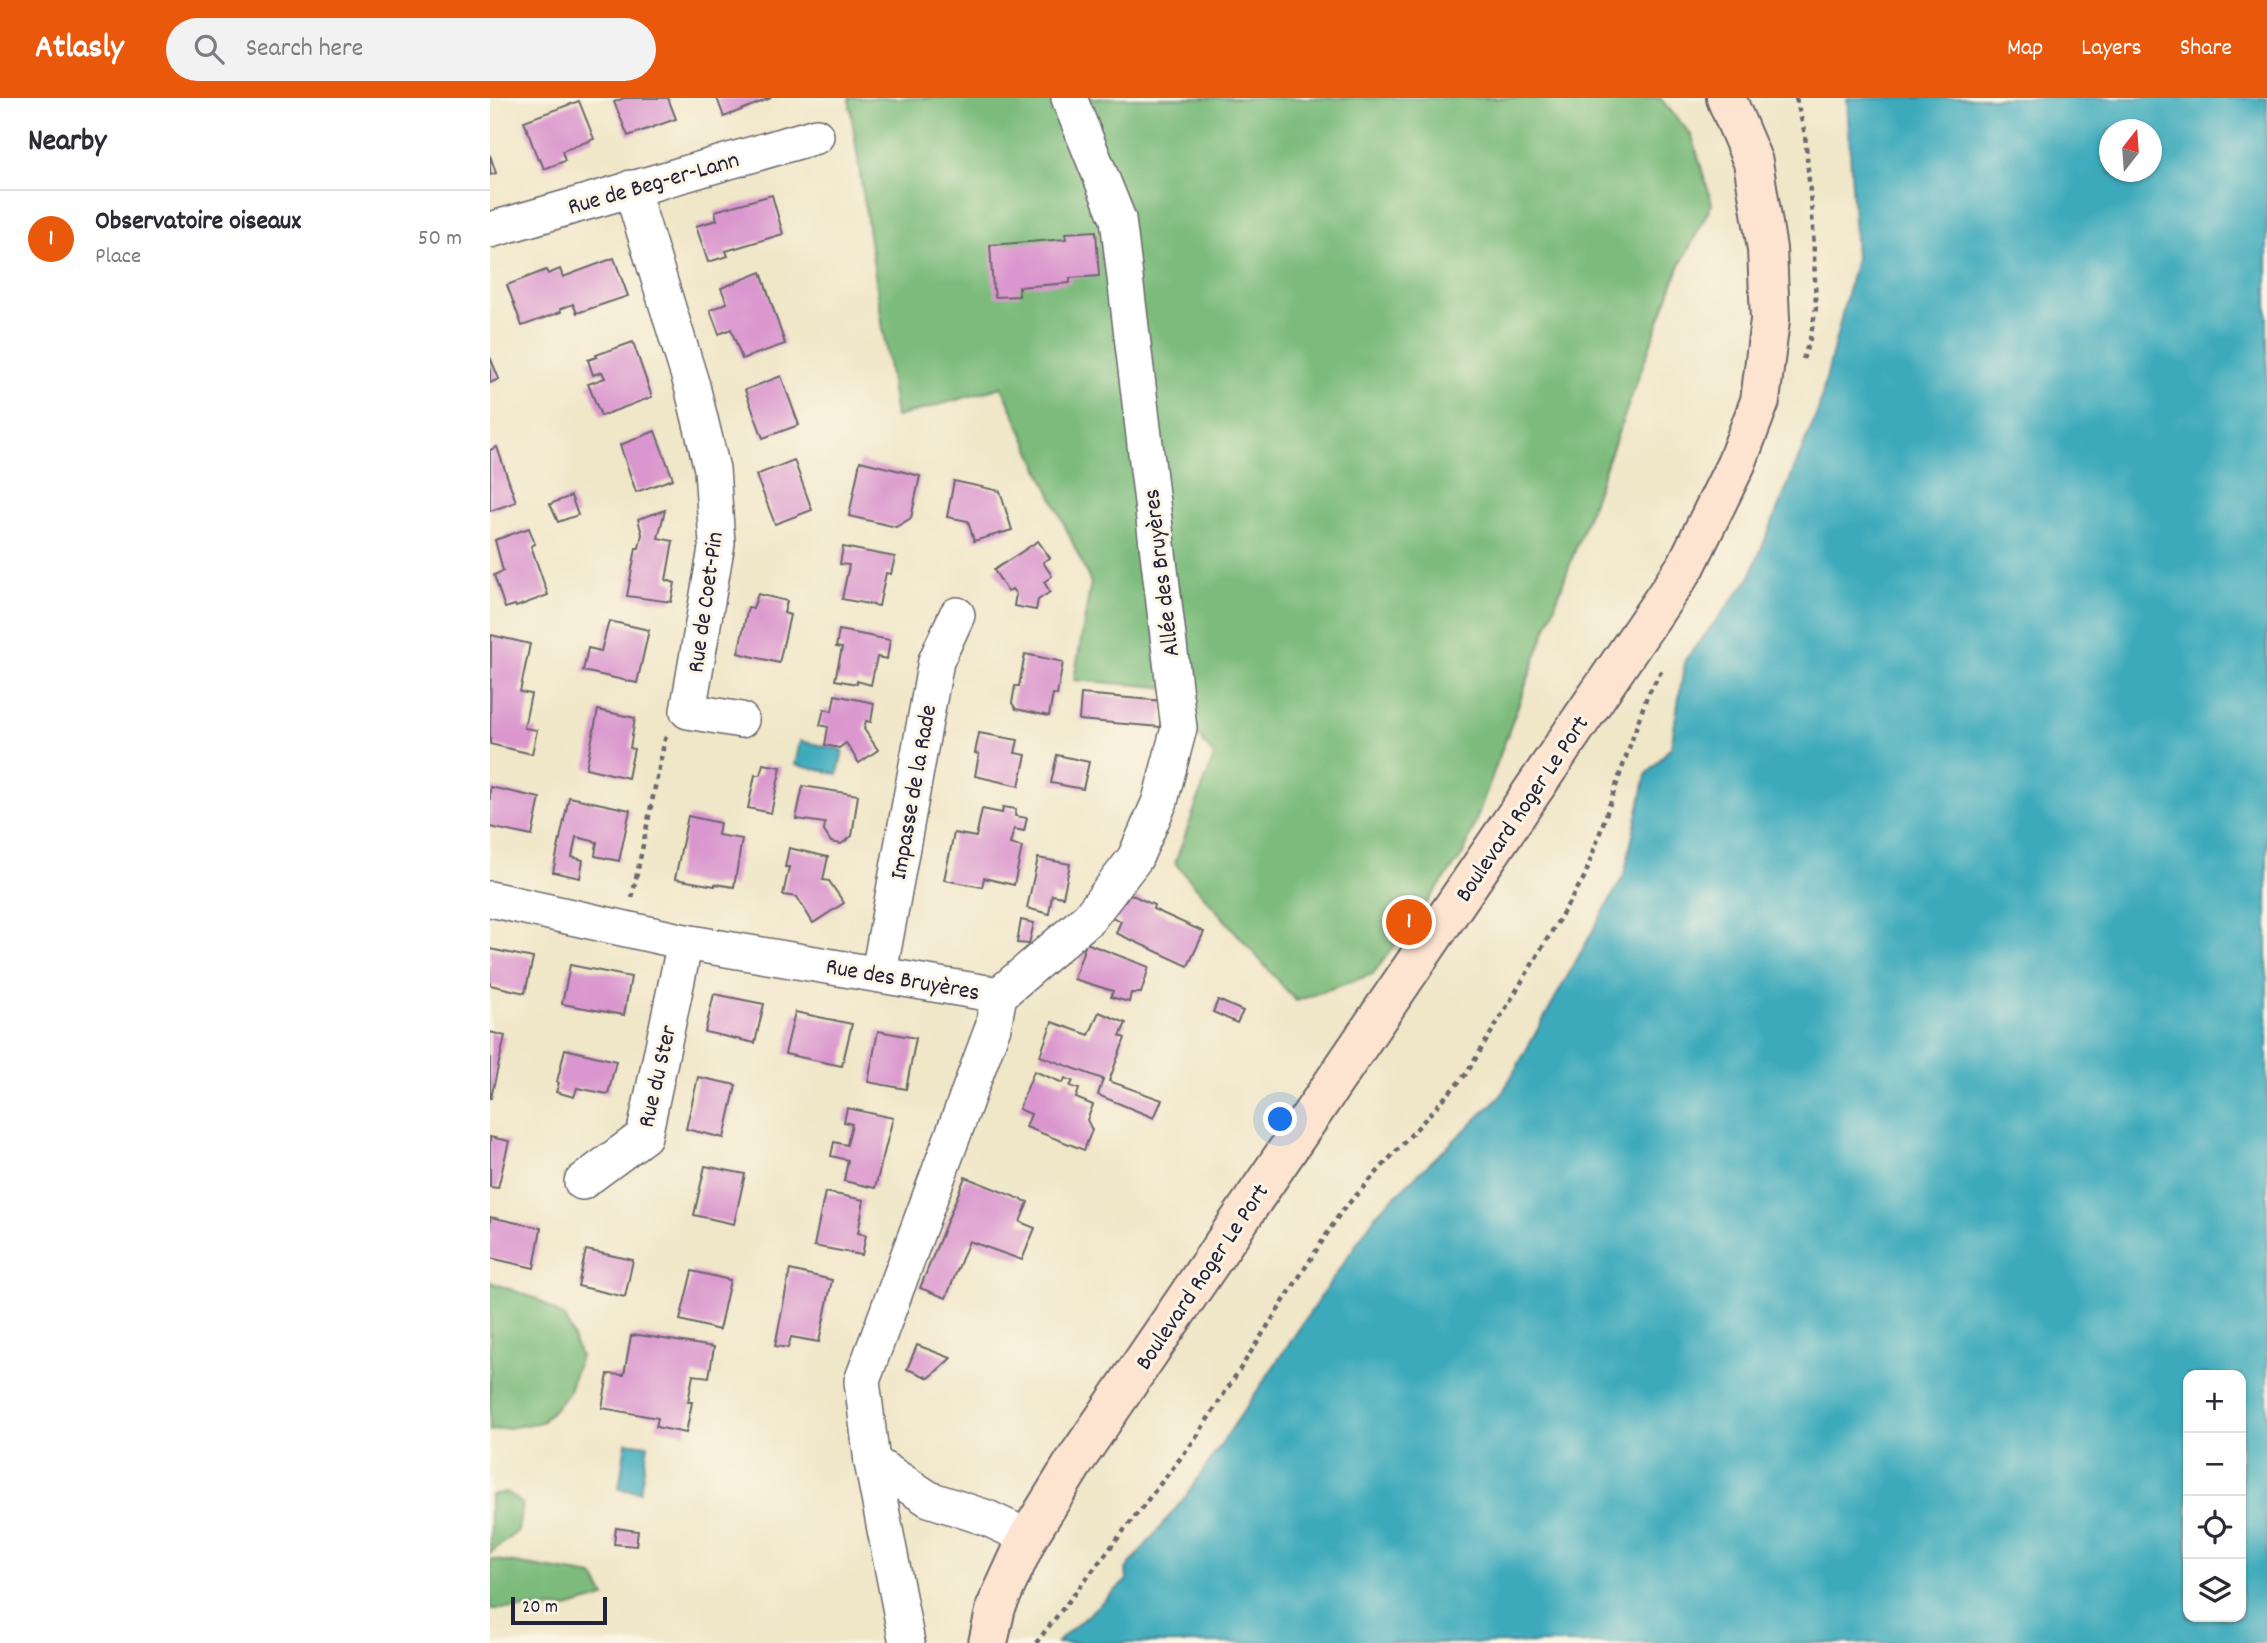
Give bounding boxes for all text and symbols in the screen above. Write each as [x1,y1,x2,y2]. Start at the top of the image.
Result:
search box [166,18,656,81]
text: Atlasly [35,26,124,73]
icon: search [190,30,228,68]
text: Search here [246,31,363,68]
text: Map [2007,32,2043,66]
text: Layers [2081,32,2142,66]
text: Share [2180,32,2232,66]
north arrow [2099,119,2162,182]
text: Nearby [28,122,106,165]
street label: Rue de Beg-er-Lann [564,144,744,226]
text: Observatoire oiseaux [95,204,301,241]
text: 1 [48,223,54,256]
text: 50 m [418,223,462,256]
text: Place [95,241,141,274]
street label: Allée des Bruyères [1136,487,1190,658]
street label: Rue de Coet-Pin [680,530,734,675]
street label: Impasse de la Rade [883,702,947,883]
street label: Boulevard Roger Le Port [1448,709,1599,910]
pin: 1 [1386,896,1432,948]
street label: Rue des Bruyères [823,951,982,1011]
street label: Rue du Ster [631,1022,687,1131]
your location [1263,1102,1297,1136]
street label: Boulevard Roger Le Port [1128,1177,1279,1378]
map controls [2183,1370,2246,1622]
button: + [2183,1370,2246,1433]
button: − [2183,1433,2246,1496]
button: locate [2183,1496,2246,1559]
button: layers [2183,1559,2246,1622]
scale bar [511,1594,607,1626]
text: 20 m [522,1595,558,1622]

